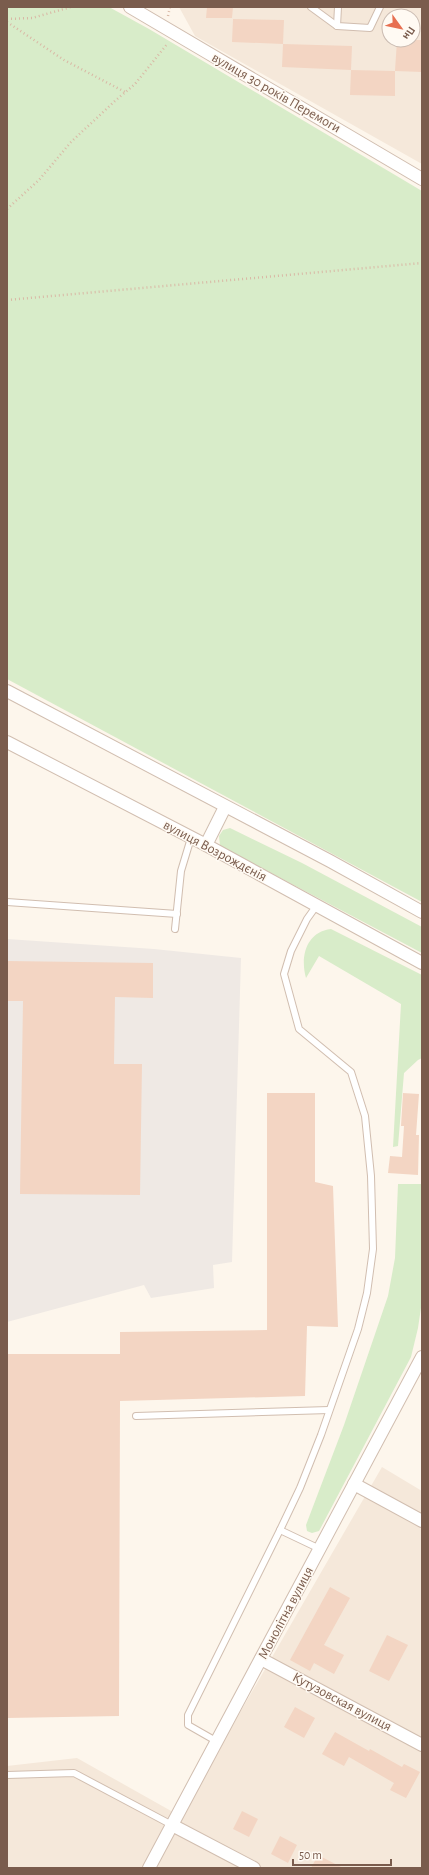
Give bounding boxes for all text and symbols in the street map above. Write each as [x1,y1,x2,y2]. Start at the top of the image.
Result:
north arrow [381,8,421,48]
text: Пн [401,25,417,42]
street label: вулиця 30 років Перемоги [209,50,343,136]
street label: вулиця Возрождєнія [161,818,269,884]
street label: Монолітна вулиця [256,1564,316,1662]
street label: Кутузовская вулиця [290,1670,394,1734]
scale bar [293,1841,391,1867]
text: 50 m [299,1849,322,1861]

